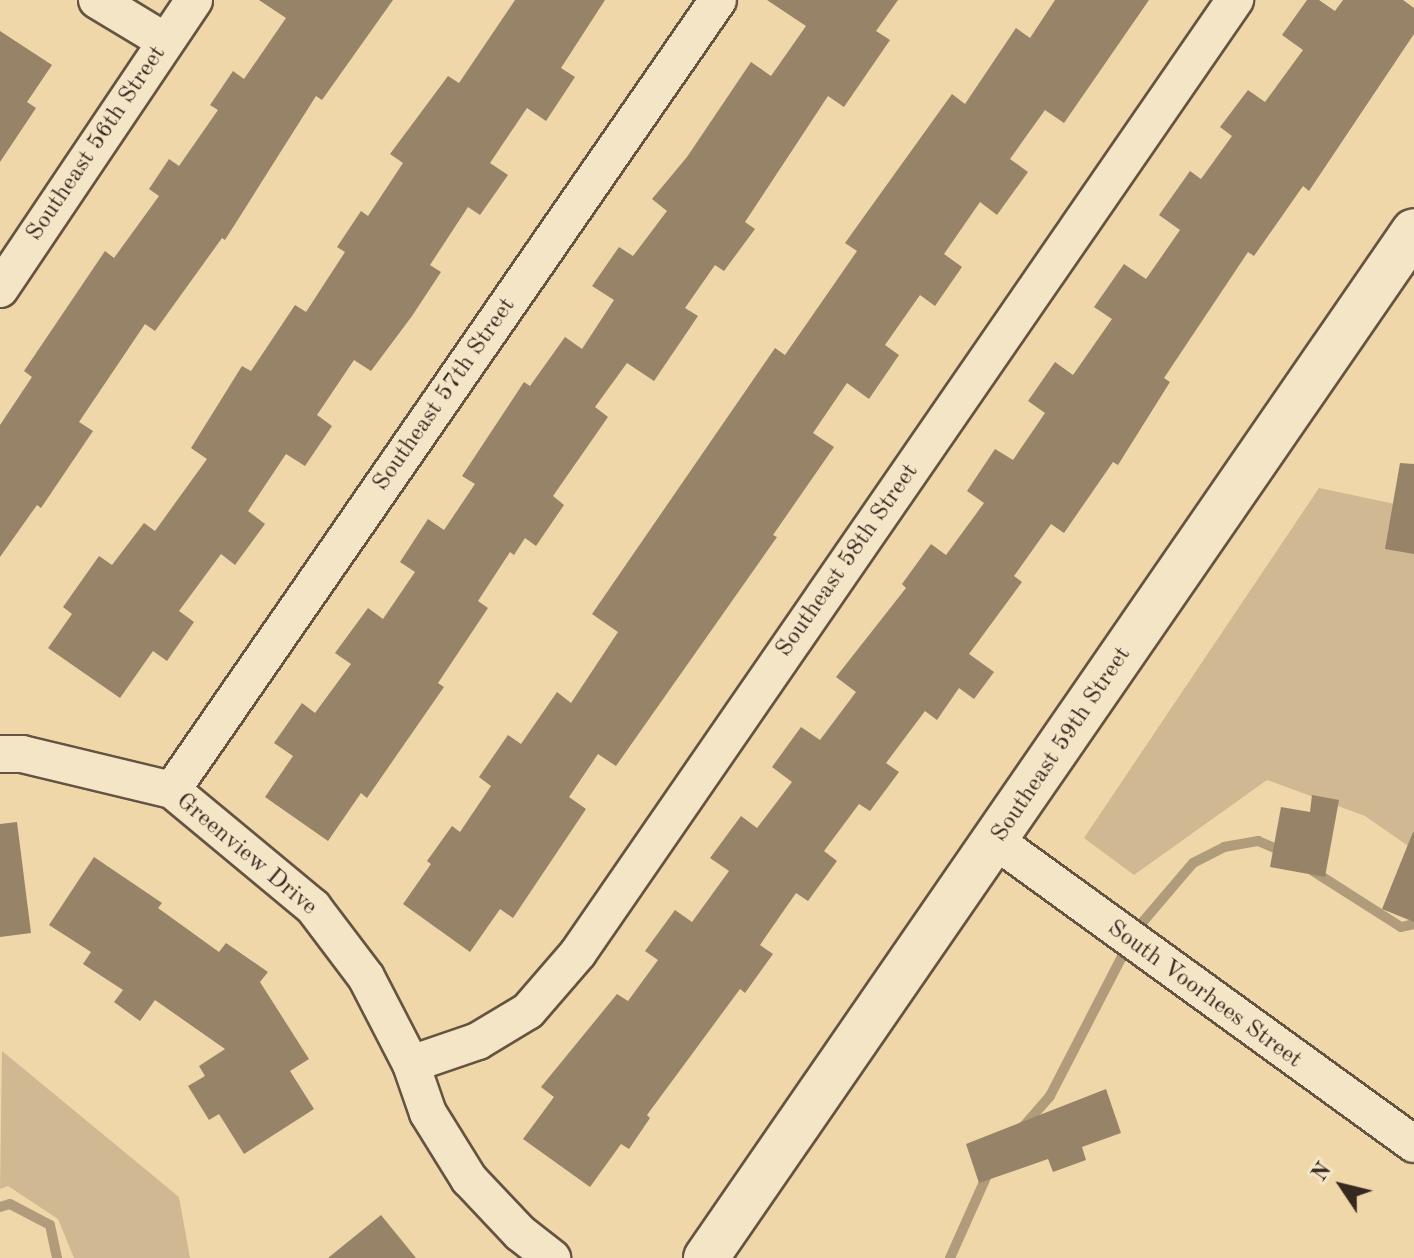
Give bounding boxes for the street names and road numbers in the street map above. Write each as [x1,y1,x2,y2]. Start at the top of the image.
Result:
street label: Southeast 56th Street [21,41,173,247]
street label: Southeast 57th Street [367,293,523,497]
street label: Southeast 58th Street [770,459,926,663]
street label: Southeast 59th Street [986,642,1138,848]
street label: Greenview Drive [170,788,322,922]
street label: South Voorhees Street [1101,915,1307,1075]

